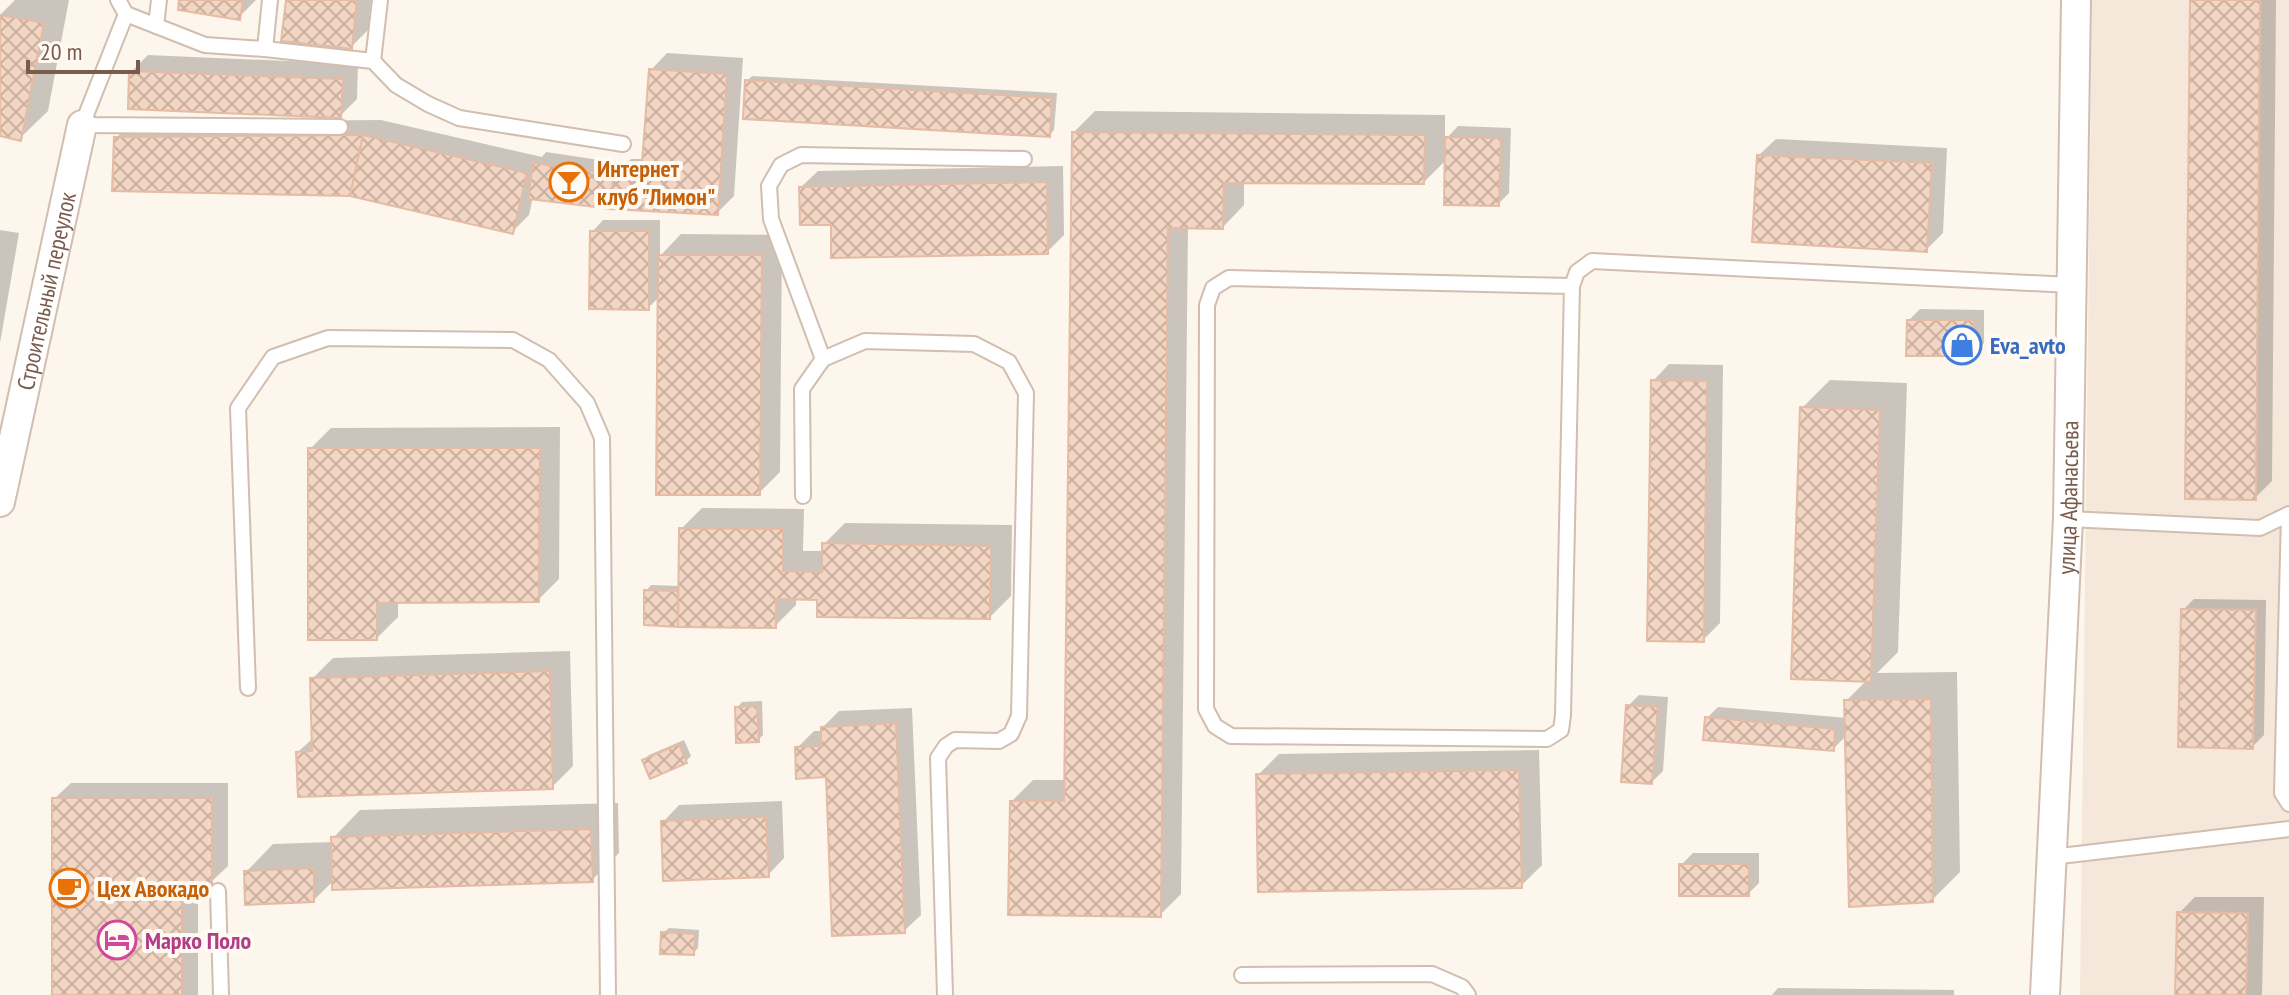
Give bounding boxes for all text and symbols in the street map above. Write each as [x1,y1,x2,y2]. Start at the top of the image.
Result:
scale bar [28,24,138,74]
text: 20 m [40,36,82,67]
place label: Интернет клуб "Лимон" [597,153,715,212]
bar icon: Интернет клуб "Лимон" [548,161,590,203]
street label: Строительный переулок [9,188,83,393]
shop icon: Eva_avto [1941,324,1983,366]
place label: Eva_avto [1990,330,2066,361]
street label: улица Афанасьева [2050,420,2085,575]
cafe icon: Цех Авокадо [48,867,90,909]
place label: Цех Авокадо [97,873,210,904]
hotel icon: Марко Поло [96,919,138,961]
place label: Марко Поло [145,925,251,956]

